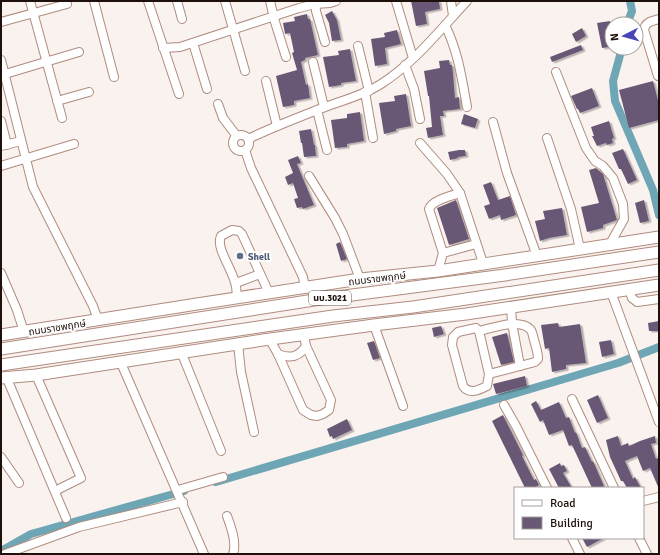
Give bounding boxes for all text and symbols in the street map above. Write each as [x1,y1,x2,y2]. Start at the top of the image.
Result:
north arrow [604,16,644,56]
text: N [608,33,621,41]
marker: Shell [235,251,245,261]
place label: Shell [248,251,270,263]
street label: ถนนราชพฤกษ์ [348,269,407,288]
road number: นบ.3021 [309,291,351,305]
street label: ถนนราชพฤกษ์ [28,317,87,338]
legend [514,487,644,539]
text: Road [550,496,576,511]
text: Building [550,516,593,531]

